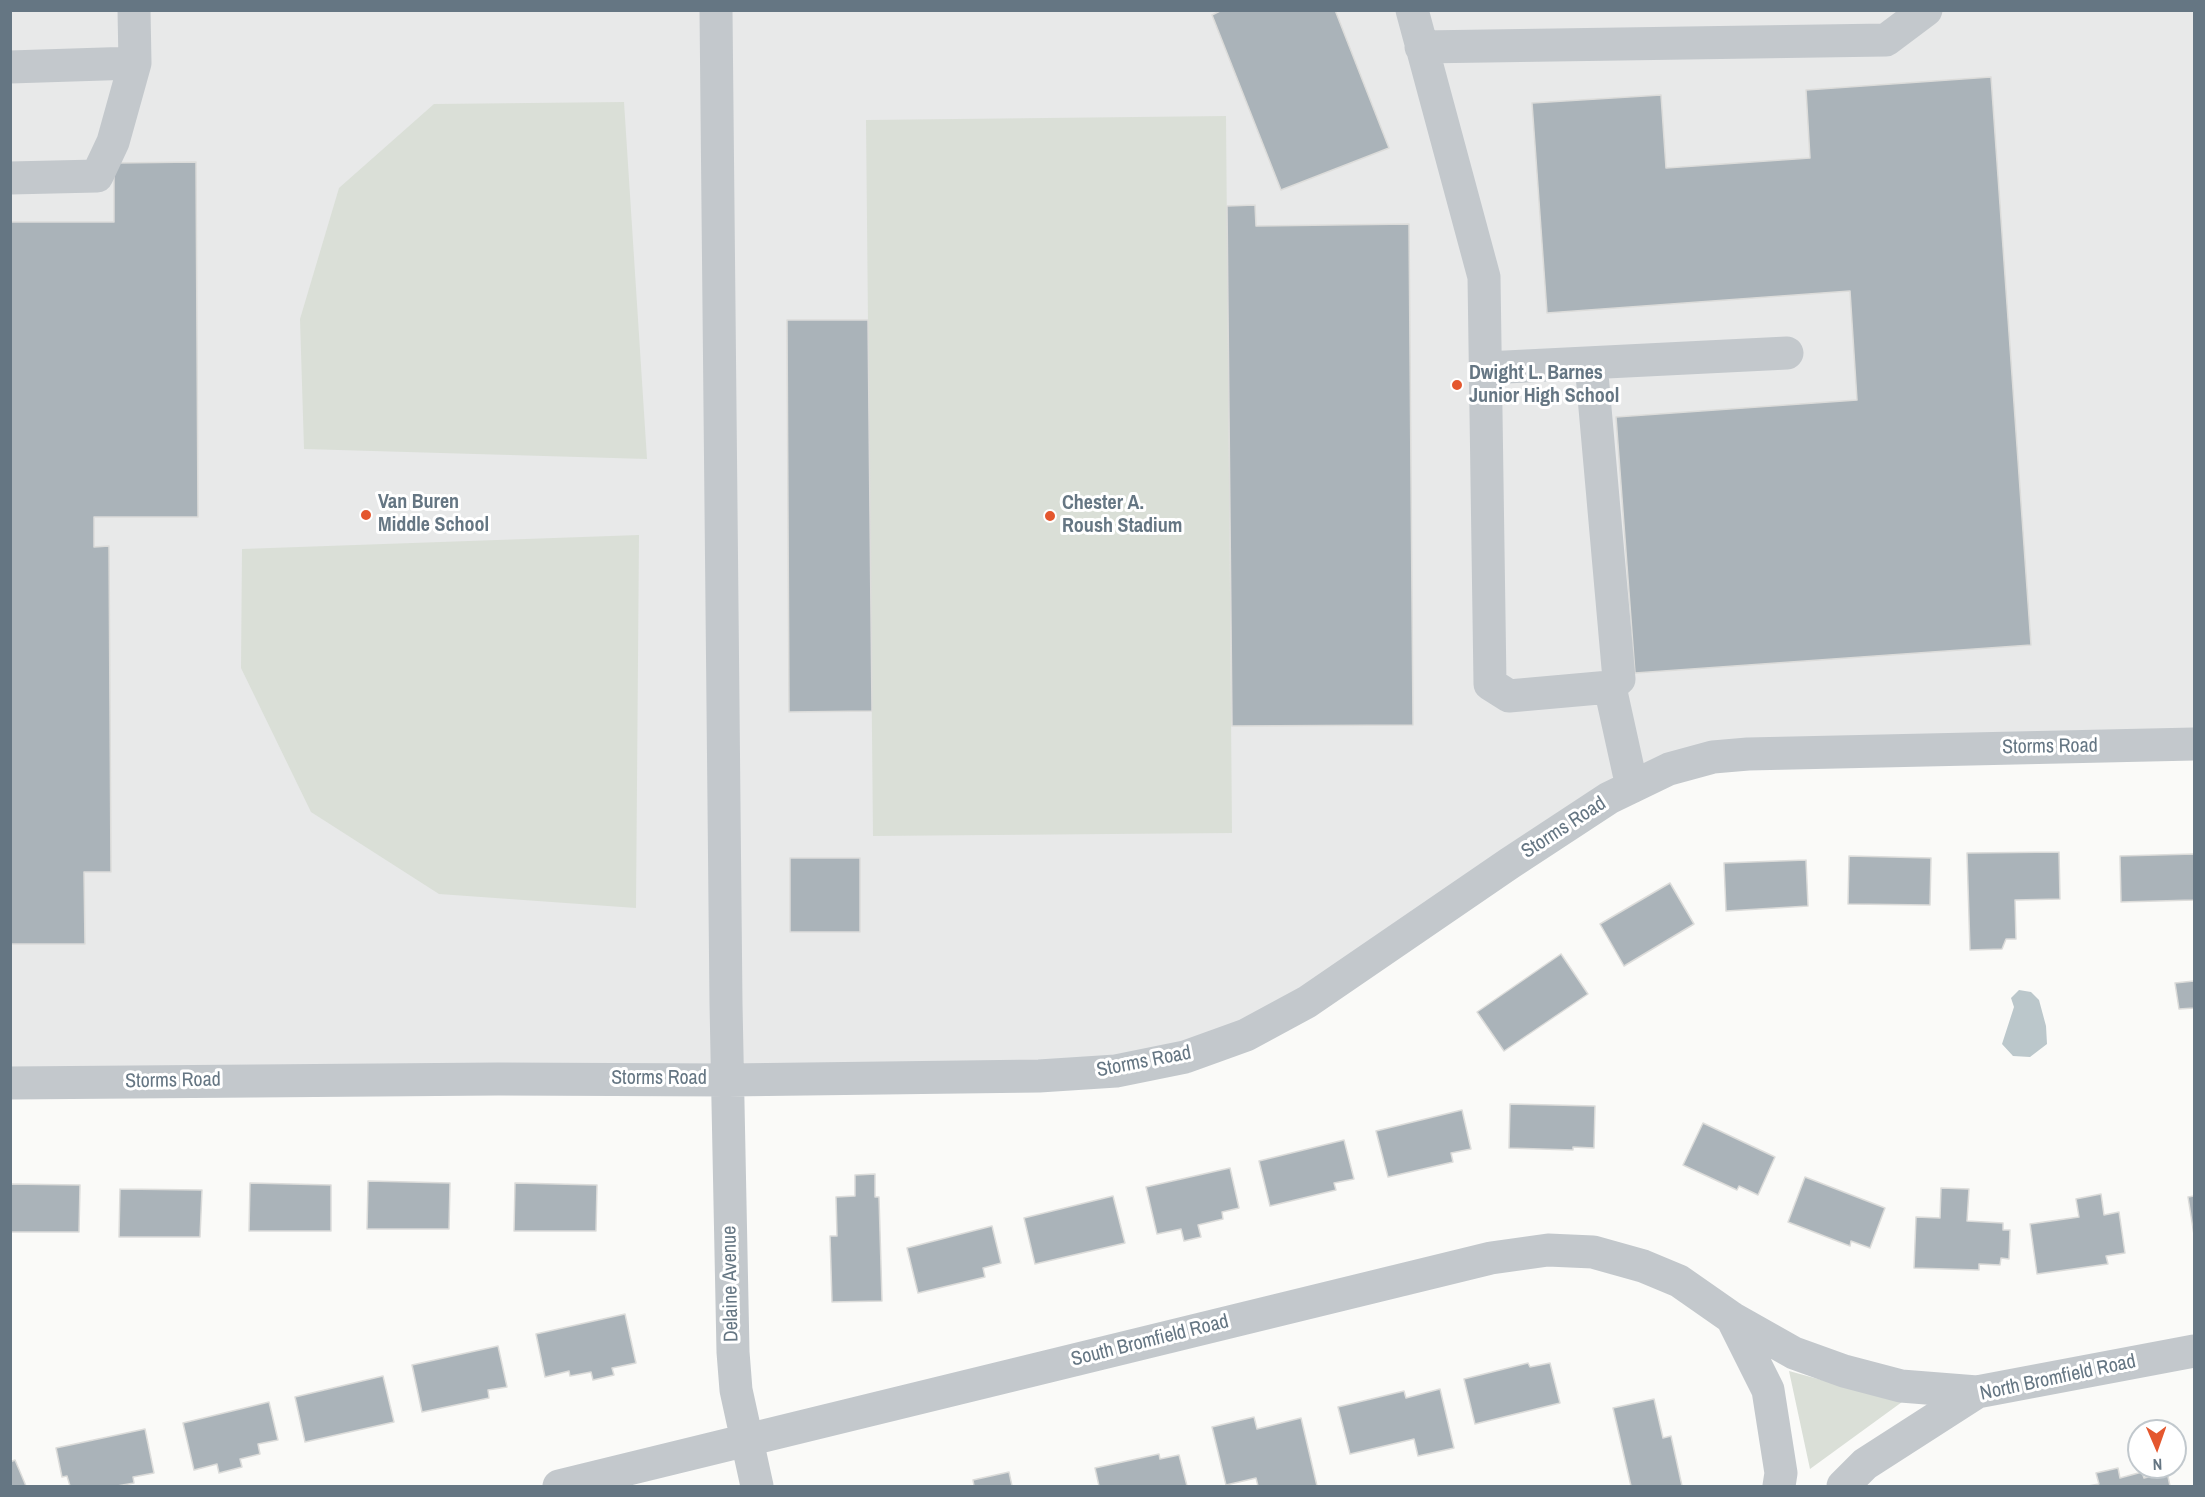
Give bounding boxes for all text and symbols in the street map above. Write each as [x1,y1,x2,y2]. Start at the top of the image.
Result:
place label: Dwight L. Barnes Junior High School [1469,362,1619,409]
marker: Dwight L. Barnes Junior High School [1450,378,1464,392]
place label: Van Buren Middle School [378,491,489,538]
place label: Chester A. Roush Stadium [1062,492,1182,539]
marker: Van Buren Middle School [359,508,373,522]
marker: Chester A. Roush Stadium [1043,509,1057,523]
street label: Storms Road [2002,734,2098,760]
street label: Storms Road [1517,792,1611,864]
street label: Storms Road [1095,1041,1193,1083]
street label: Storms Road [611,1067,707,1091]
street label: Storms Road [125,1068,221,1094]
street label: Delaine Avenue [718,1226,744,1342]
street label: South Bromfield Road [1069,1310,1231,1372]
street label: North Bromfield Road [1978,1350,2138,1406]
north arrow [2127,1419,2187,1479]
text: N [2152,1454,2163,1476]

